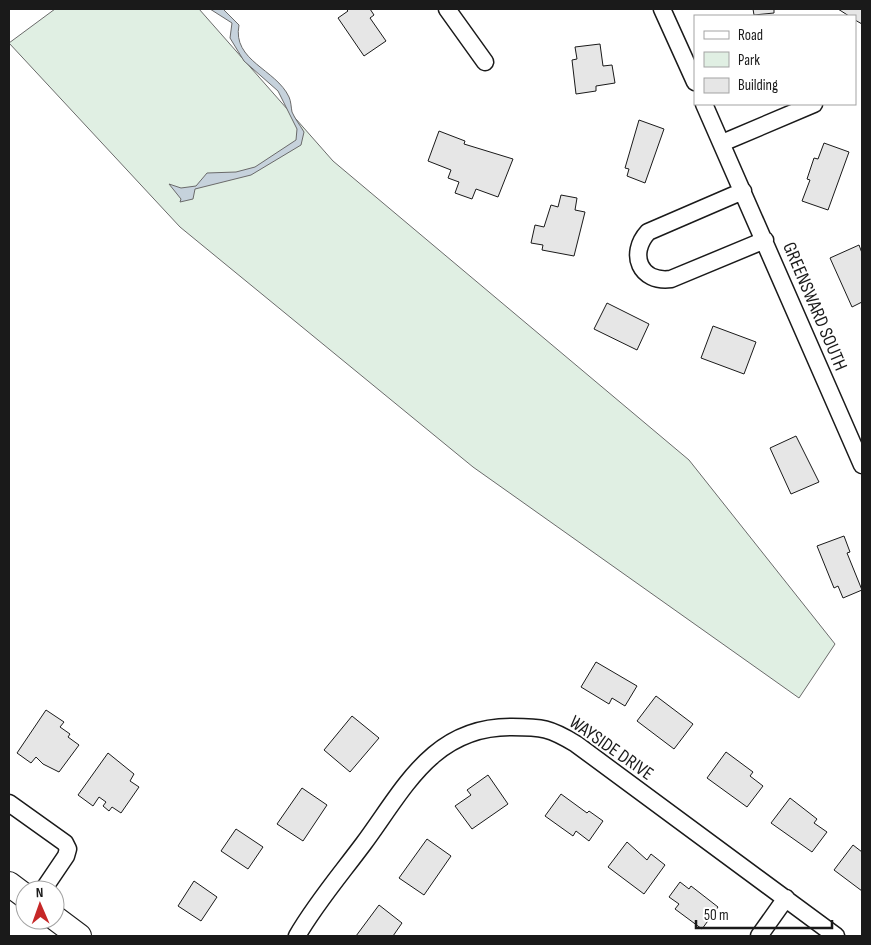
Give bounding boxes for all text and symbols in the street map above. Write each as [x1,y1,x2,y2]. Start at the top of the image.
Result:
legend [694,15,856,105]
text: Road [738,26,763,45]
text: Park [738,51,760,70]
text: Building [738,76,778,95]
street label: GREENSWARD SOUTH [777,239,852,374]
street label: WAYSIDE DRIVE [565,711,658,786]
north arrow [15,880,65,930]
text: N [36,884,44,901]
scale bar [696,898,832,930]
text: 50 m [704,906,729,925]

